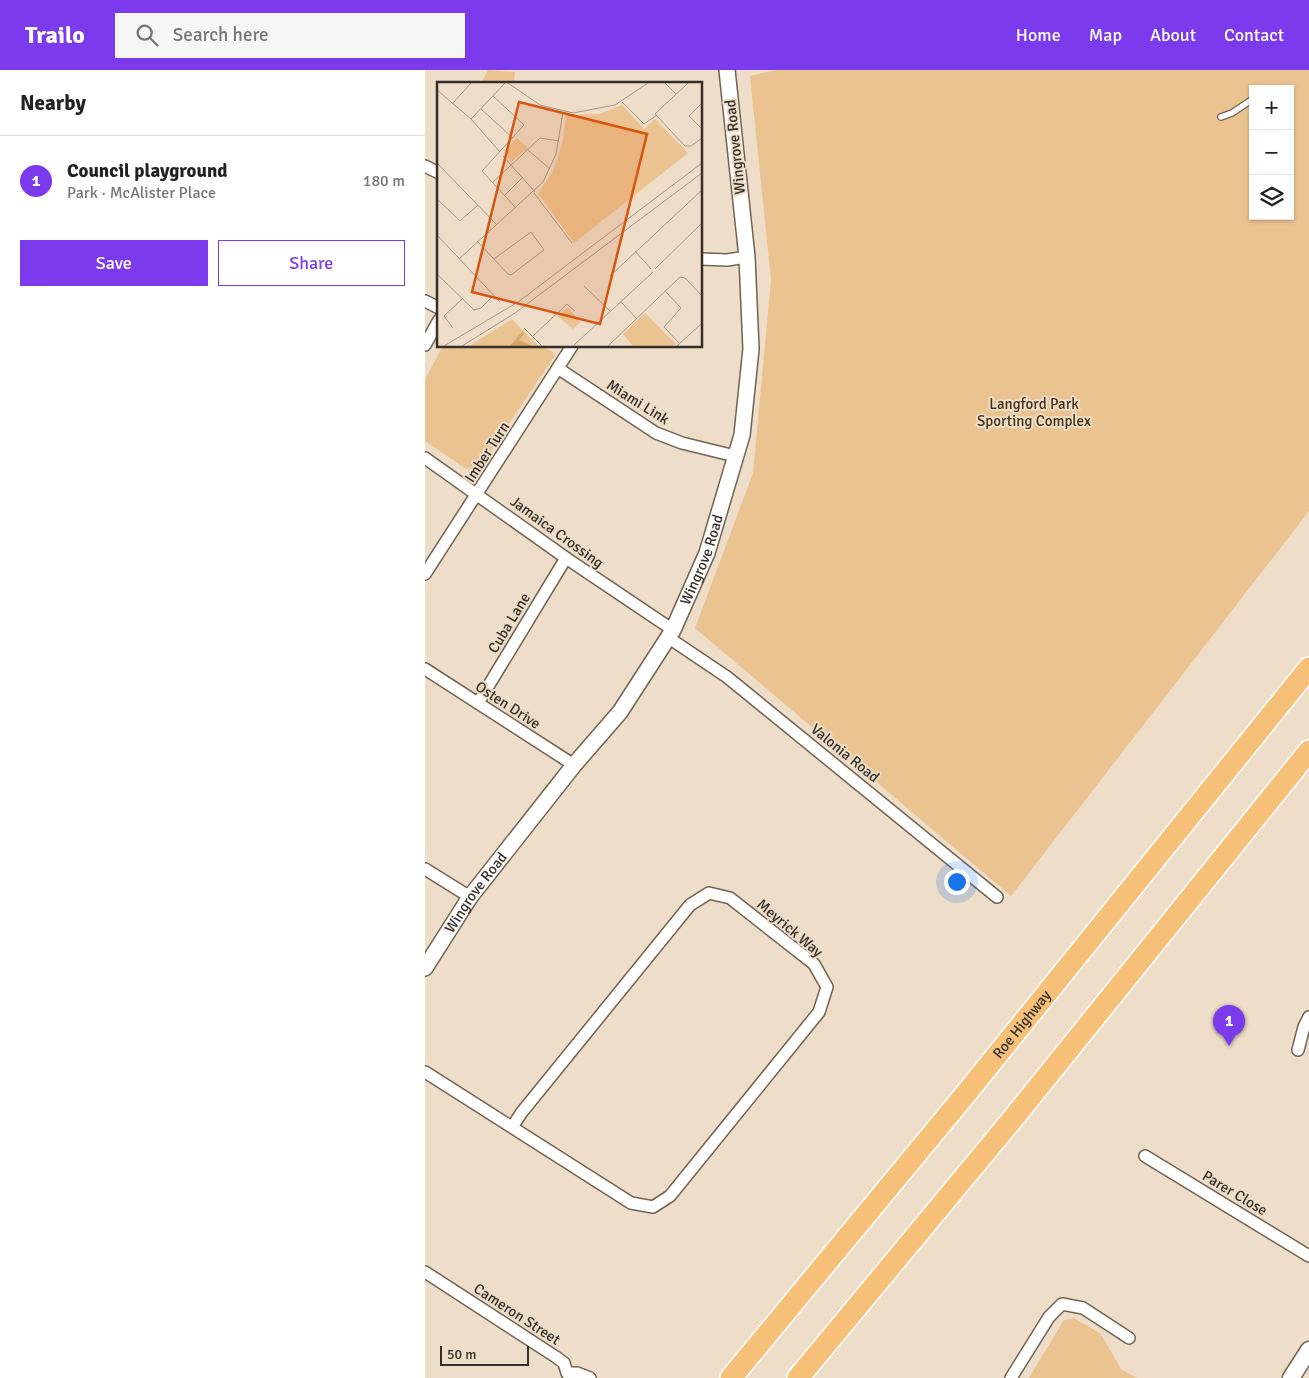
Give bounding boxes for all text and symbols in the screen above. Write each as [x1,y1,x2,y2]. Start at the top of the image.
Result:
search box [115,13,465,58]
text: Trailo [25,20,85,50]
icon: search [133,21,161,49]
text: Search here [173,23,269,47]
text: Home [1016,24,1061,46]
text: Map [1089,24,1122,46]
text: About [1150,24,1196,46]
text: Contact [1224,24,1284,46]
inset map [437,82,703,348]
map controls [1249,85,1294,220]
button: + [1249,85,1294,130]
text: Nearby [20,90,86,116]
street label: Wingrove Road [721,99,749,195]
button: − [1249,130,1294,175]
text: Council playground [67,159,228,183]
text: 1 [32,171,40,191]
text: 180 m [363,171,405,191]
button: layers [1249,175,1294,220]
text: Park · McAlister Place [67,183,216,203]
button: Save [20,240,208,286]
button: Share [218,240,405,286]
street label: Miami Link [603,376,673,429]
park label: Langford Park Sporting Complex [977,395,1091,430]
street label: Imber Turn [461,418,513,486]
street label: Jamaica Crossing [507,492,607,572]
street label: Wingrove Road [676,512,727,608]
street label: Cuba Lane [484,590,534,656]
street label: Osten Drive [472,677,544,733]
street label: Valonia Road [807,720,883,786]
street label: Wingrove Road [441,848,511,936]
your location [944,869,970,895]
street label: Meyrick Way [753,895,827,961]
street label: Roe Highway [989,986,1055,1062]
pin: 1 [1213,1005,1245,1046]
street label: Parer Close [1199,1167,1271,1219]
street label: Cameron Street [470,1279,564,1349]
scale bar [440,1343,529,1366]
text: 50 m [447,1346,476,1363]

